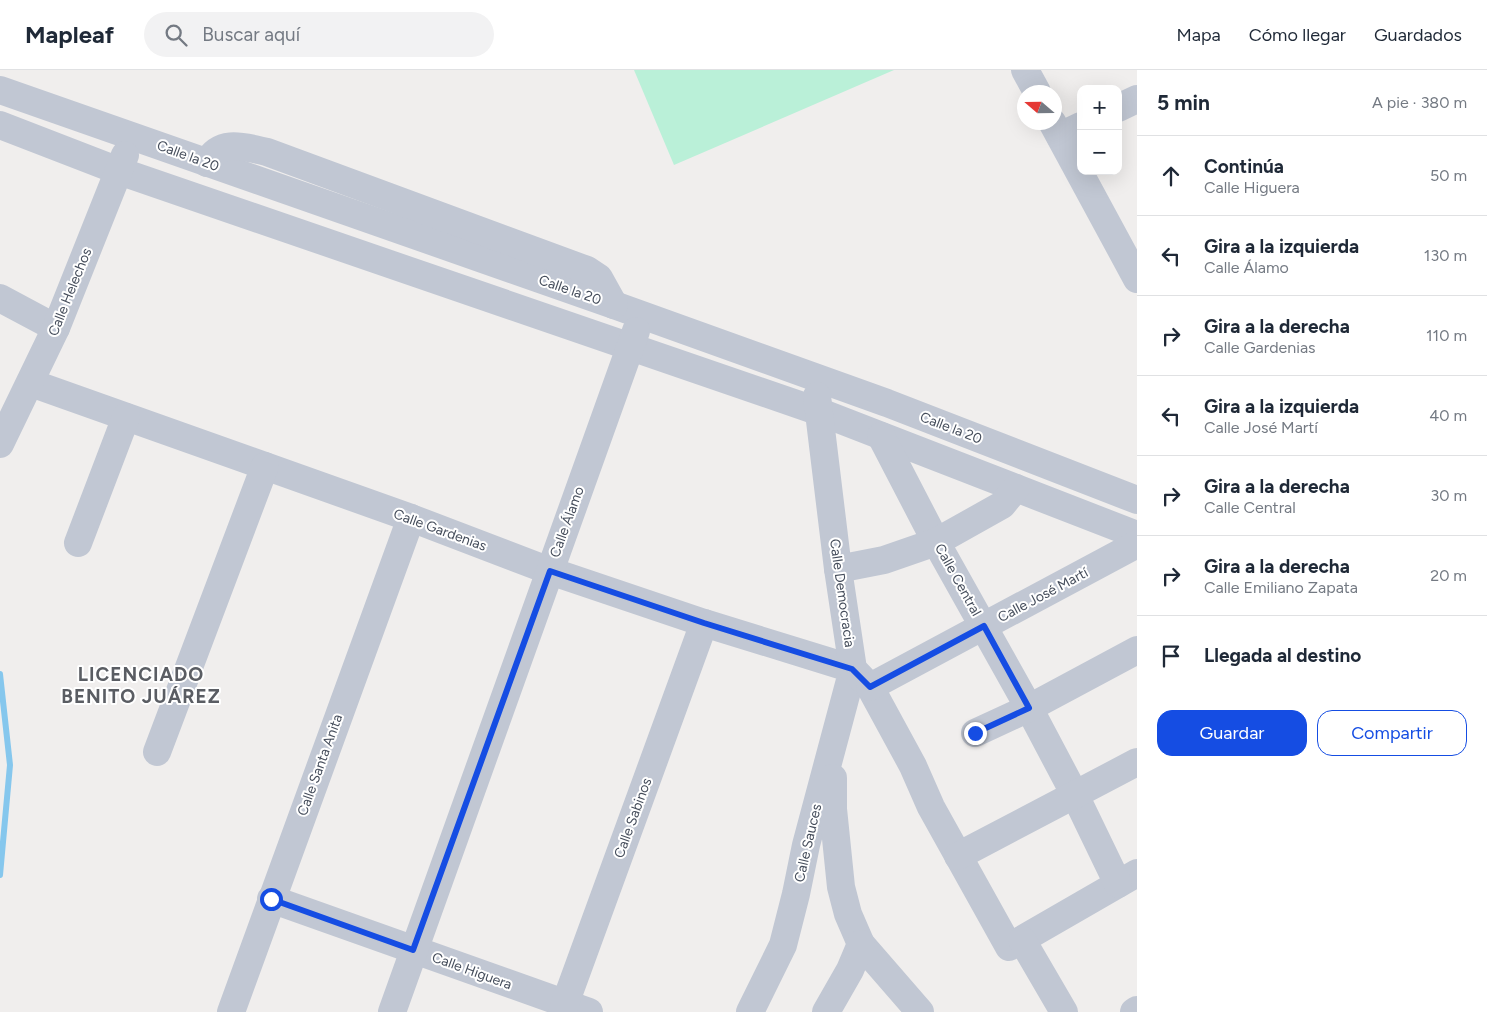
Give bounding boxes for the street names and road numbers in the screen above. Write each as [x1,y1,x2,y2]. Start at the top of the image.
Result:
street label: Calle la 20 [155,137,221,175]
street label: Calle Helechos [45,246,95,338]
street label: Calle la 20 [537,271,604,309]
street label: Calle la 20 [918,408,984,448]
street label: Calle Álamo [546,484,588,560]
street label: Calle Gardenias [391,505,489,555]
street label: Calle Democracia [826,538,858,648]
street label: Calle Central [931,541,985,619]
street label: Calle José Martí [995,564,1092,626]
street label: Calle Santa Anita [294,712,346,818]
street label: Calle Sabinos [611,776,655,860]
street label: Calle Sauces [791,802,825,884]
street label: Calle Higuera [430,949,514,993]

